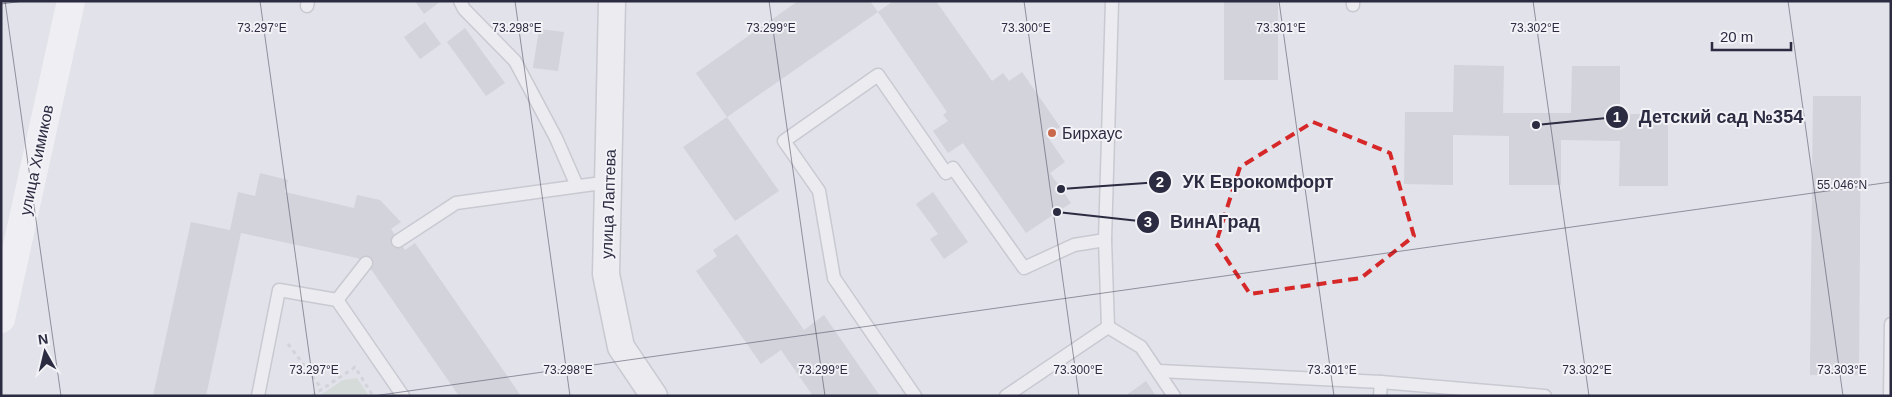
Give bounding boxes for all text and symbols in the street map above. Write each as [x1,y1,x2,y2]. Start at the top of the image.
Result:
scale bar [1712,20,1791,52]
text: 73.297°E [237,21,287,35]
text: 73.298°E [492,21,542,35]
text: 73.299°E [746,21,796,35]
text: 73.300°E [1001,21,1051,35]
text: 73.301°E [1256,21,1306,35]
text: 73.302°E [1510,21,1560,35]
text: 20 m [1720,28,1753,45]
callout: Детский сад №354 [1604,100,1813,133]
street label: улица Химиков [16,103,57,217]
text: Детский сад №354 [1639,107,1803,127]
text: 1 [1613,108,1621,125]
place label: Бирхаус [1062,125,1123,142]
marker: Бирхаус [1046,127,1058,139]
street label: улица Лаптева [598,149,619,259]
callout: УК Еврокомфорт [1147,165,1343,198]
text: УК Еврокомфорт [1183,172,1334,192]
text: 2 [1156,173,1164,190]
text: 55.046°N [1817,178,1867,192]
callout: ВинАГрад [1136,205,1270,238]
text: ВинАГрад [1170,212,1261,232]
text: 3 [1144,213,1152,230]
north arrow [20,327,70,377]
text: N [37,330,49,348]
text: 73.297°E [289,363,339,377]
text: 73.298°E [543,363,593,377]
text: 73.299°E [798,363,848,377]
text: 73.300°E [1053,363,1103,377]
text: 73.301°E [1307,363,1357,377]
text: 73.302°E [1562,363,1612,377]
text: 73.303°E [1817,363,1867,377]

